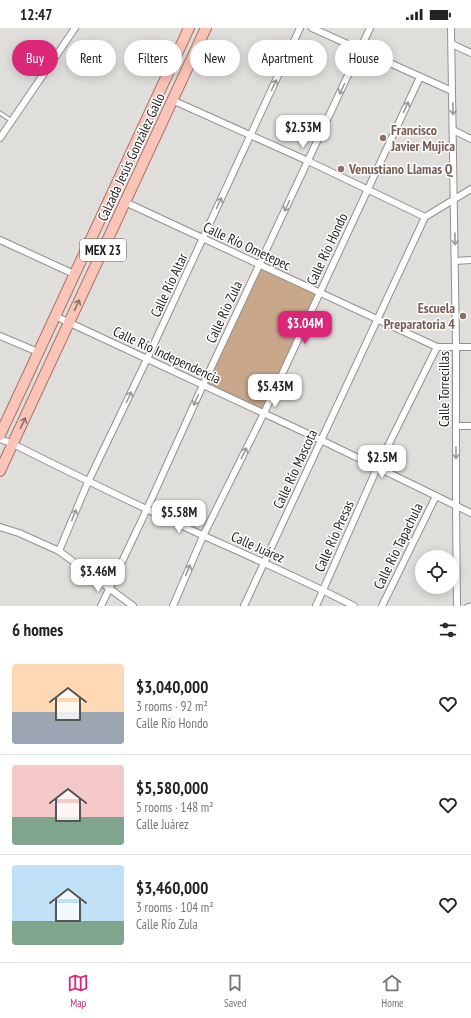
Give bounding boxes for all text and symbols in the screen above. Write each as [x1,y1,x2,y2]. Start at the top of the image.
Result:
text: 12:47 [20,5,52,24]
chip: Buy [12,40,58,76]
chip: Rent [66,40,116,76]
chip: Filters [124,40,182,76]
chip: New [190,40,240,76]
chip: Apartment [248,40,327,76]
chip: House [335,40,393,76]
one-way arrow [271,80,278,92]
one-way arrow [338,83,345,95]
street label: Calzada Jesús González Gallo [93,90,169,224]
one-way arrow [403,101,410,113]
one-way arrow [449,102,457,115]
pin: $2.53M [270,115,336,149]
text: $2.53M [285,119,321,136]
place label: Francisco Javier Mujica [390,121,455,155]
marker: Francisco Javier Mujica [378,133,388,143]
place label: Venustiano Llamas Q [348,160,454,178]
marker: Venustiano Llamas Q [336,164,346,174]
one-way arrow [216,198,223,210]
one-way arrow [283,200,290,212]
street label: Calle Río Hondo [302,210,352,288]
street label: Calle Río Ometepec [200,218,294,274]
one-way arrow [451,232,459,245]
road number: MEX 23 [80,239,126,261]
street label: Calle Río Altar [146,250,192,320]
street label: Calle Río Zula [202,278,246,346]
one-way arrow [74,299,82,311]
place label: Escuela Preparatoria 4 [384,299,455,333]
pin: $3.04M [272,311,338,345]
marker: Escuela Preparatoria 4 [458,311,468,321]
text: $3.04M [287,315,323,332]
street label: Calle Río Independencia [110,322,224,388]
street label: Calle Torrecillas [435,351,453,427]
pin: $5.43M [242,374,308,408]
text: $5.43M [257,378,293,395]
one-way arrow [126,392,133,404]
one-way arrow [192,394,199,406]
one-way arrow [20,417,27,429]
street label: Calle Río Mascota [269,427,321,511]
pin: $2.5M [354,445,410,479]
one-way arrow [452,446,460,459]
one-way arrow [241,447,248,459]
text: $2.5M [367,449,397,466]
street label: Calle Río Presas [310,497,358,575]
pin: $5.58M [146,500,212,534]
street label: Calle Río Tapachula [369,500,427,592]
text: $5.58M [161,504,197,521]
one-way arrow [70,509,78,521]
street label: Calle Juárez [228,527,288,567]
map controls [415,550,459,594]
button: locate [415,550,459,594]
pin: $3.46M [65,559,131,593]
text: $3.46M [80,563,116,580]
one-way arrow [185,565,193,577]
text: 6 homes [12,619,63,641]
icon: filters [437,619,459,641]
text: $3,040,000 [136,676,208,698]
icon: home [44,680,92,728]
icon: heart [437,693,459,715]
text: 3 rooms · 92 m² [136,698,208,715]
text: Calle Río Hondo [136,715,208,732]
text: $5,580,000 [136,777,208,799]
icon: home [44,781,92,829]
icon: heart [437,794,459,816]
text: 5 rooms · 148 m² [136,799,214,816]
text: Calle Juárez [136,816,189,833]
text: $3,460,000 [136,877,208,899]
icon: home [44,881,92,929]
icon: heart [437,894,459,916]
text: 3 rooms · 104 m² [136,899,214,916]
text: Calle Río Zula [136,916,198,933]
tab: Map [67,972,89,1010]
tab: Saved [224,972,247,1010]
tab: Home [381,972,404,1010]

